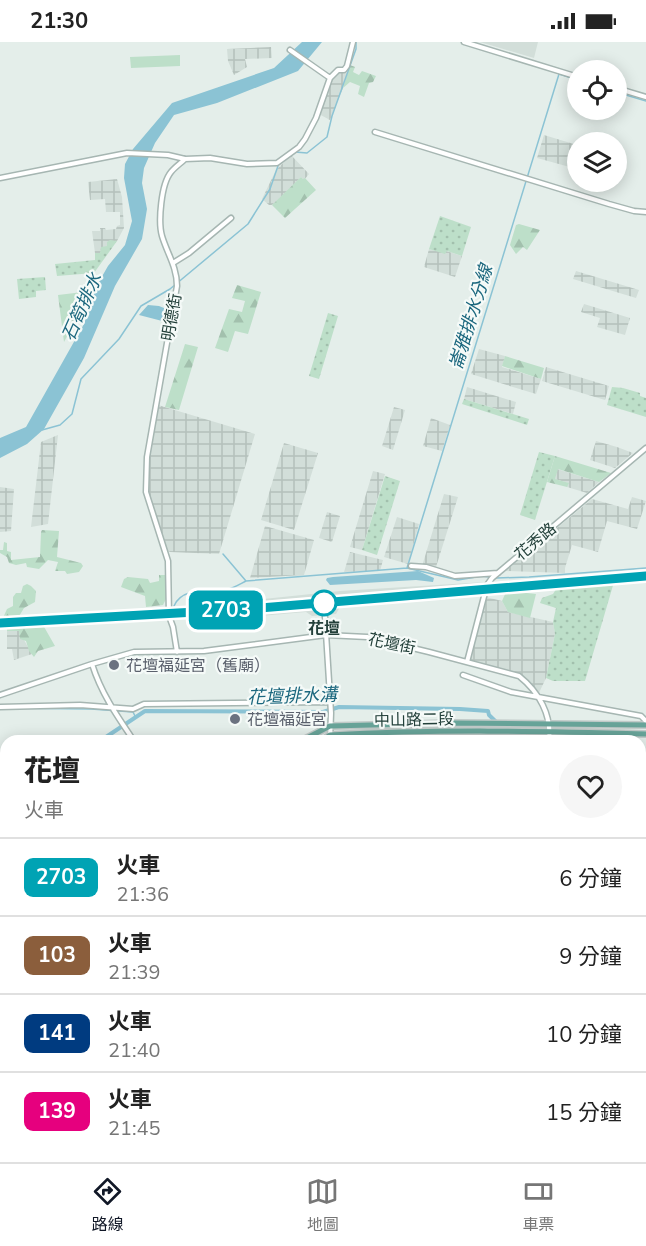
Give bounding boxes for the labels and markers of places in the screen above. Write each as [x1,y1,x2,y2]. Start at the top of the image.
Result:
marker: 花壇 [311,590,337,616]
place label: 花壇 [308,618,340,640]
place label: 花壇福延宮（舊廟） [126,655,270,677]
marker: 花壇福延宮（舊廟） [107,658,121,672]
place label: 花壇福延宮 [247,709,327,731]
marker: 花壇福延宮 [228,712,242,726]

